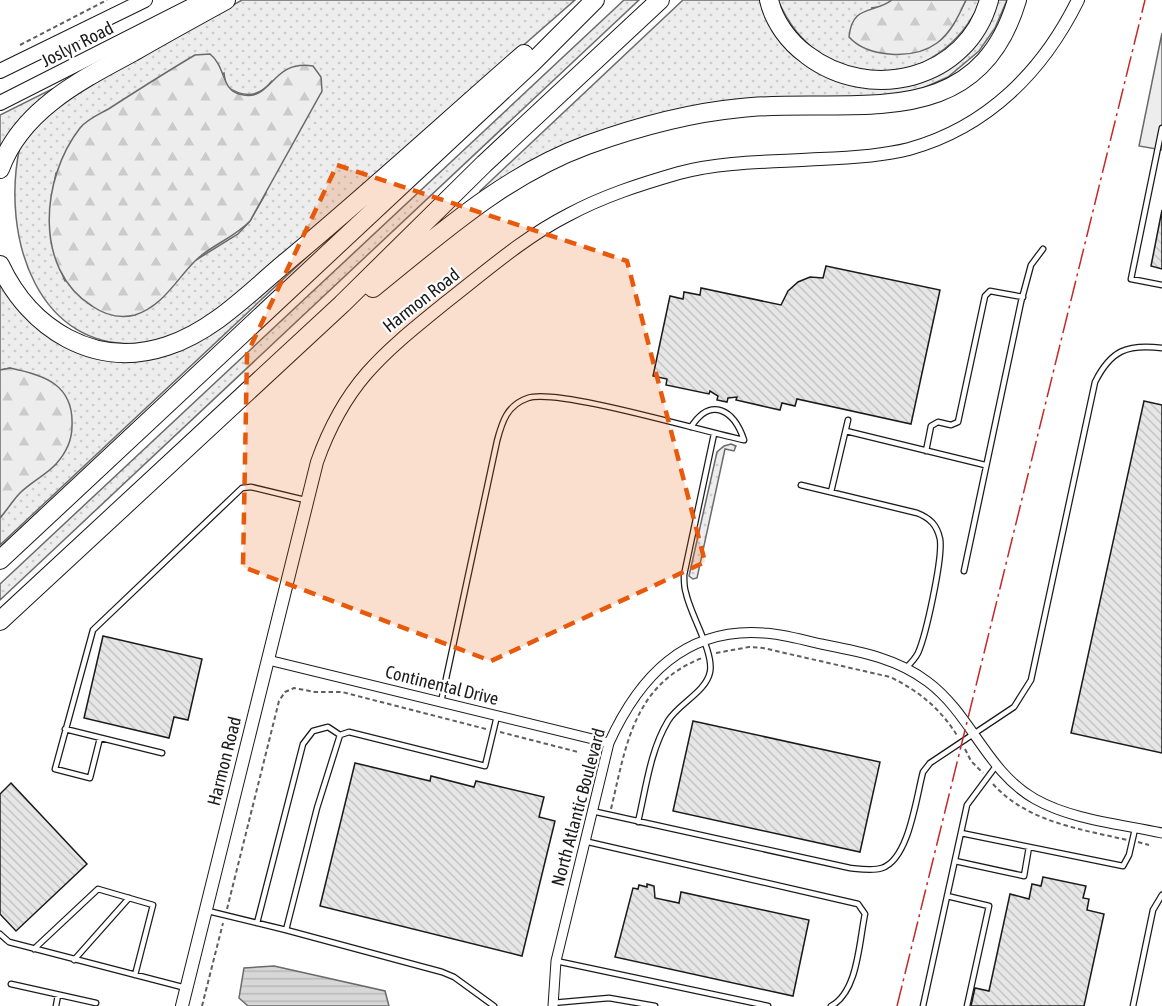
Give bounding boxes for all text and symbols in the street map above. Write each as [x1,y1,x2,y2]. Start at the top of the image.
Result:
street label: Joslyn Road [37,17,117,71]
street label: Harmon Road [379,264,463,336]
street label: Continental Drive [383,661,501,709]
street label: Harmon Road [203,714,245,808]
street label: North Atlantic Boulevard [547,726,609,888]

